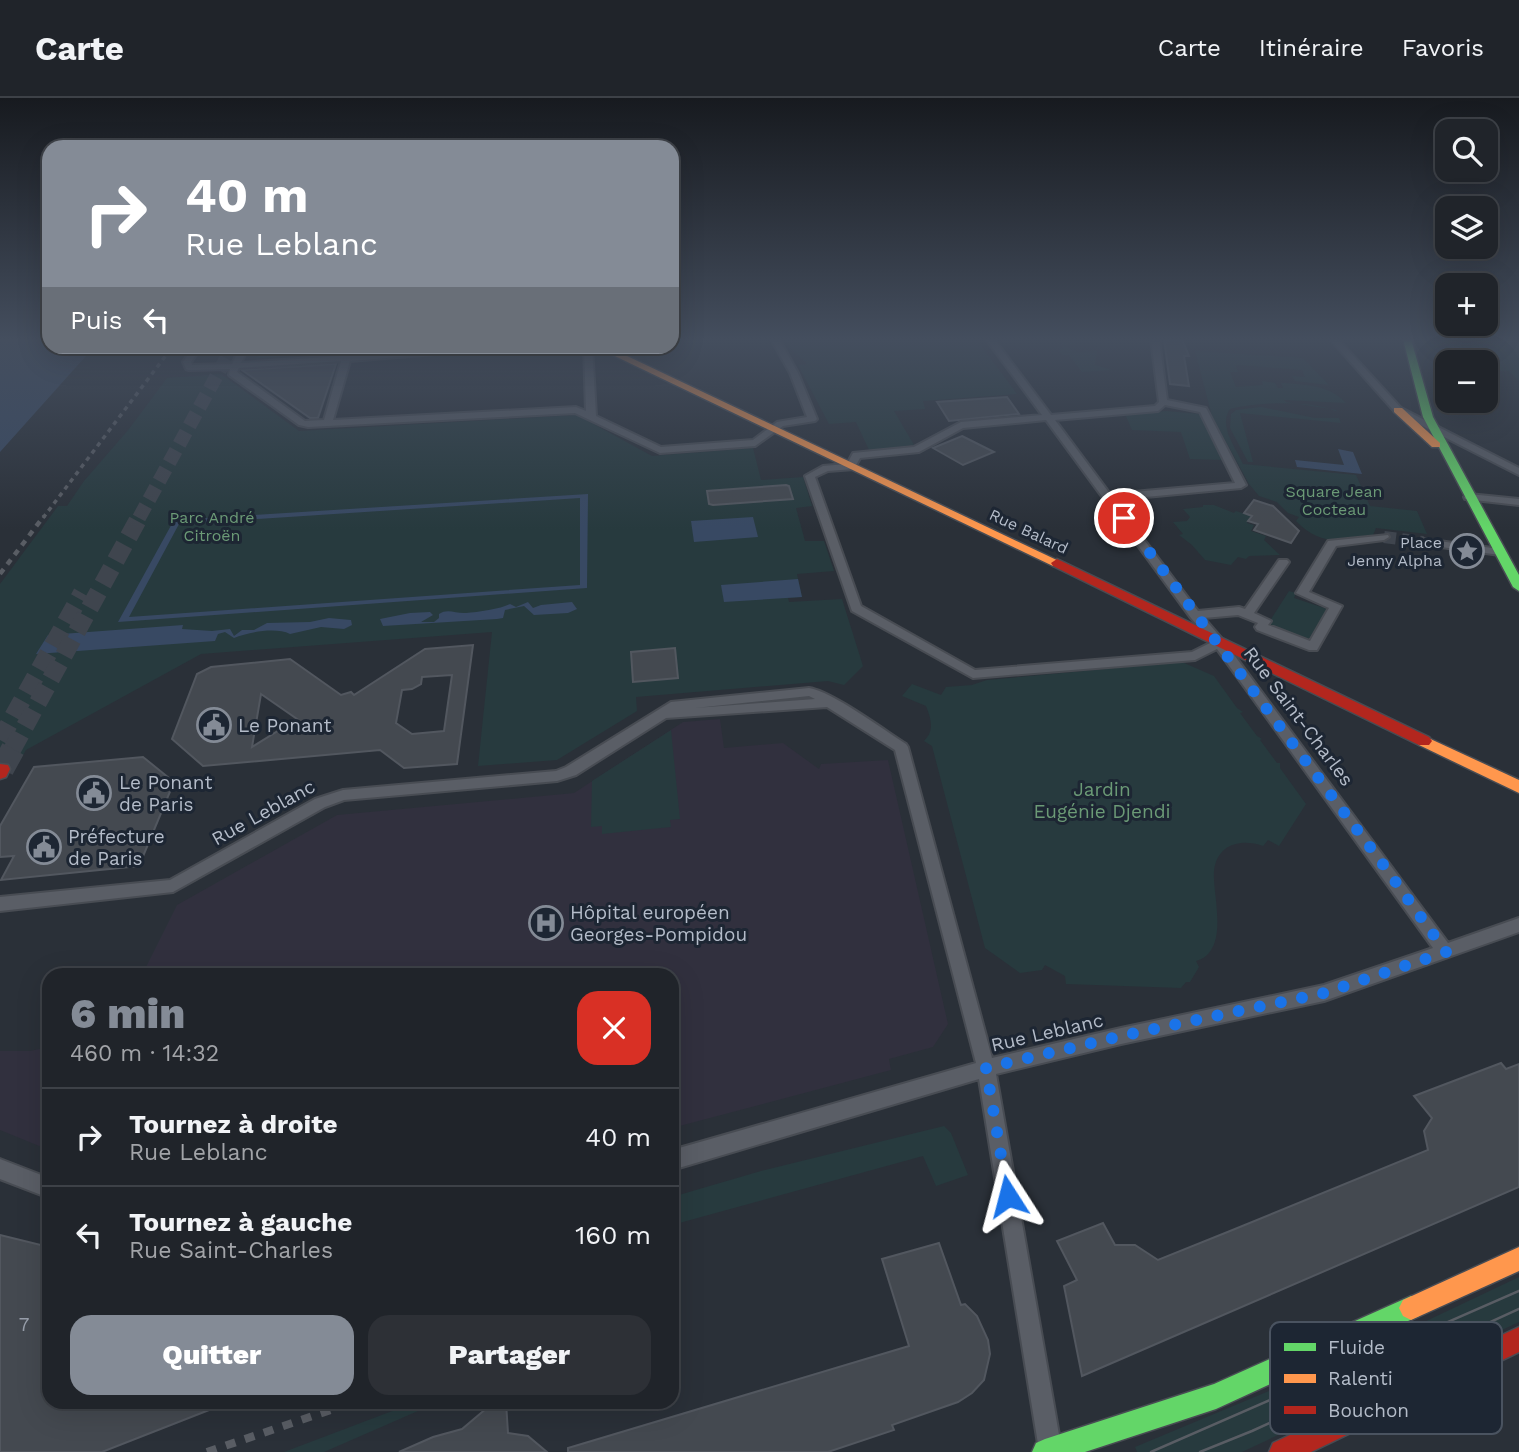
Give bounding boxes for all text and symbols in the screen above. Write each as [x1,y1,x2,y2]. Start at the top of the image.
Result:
text: Carte [35,29,124,68]
text: Carte [1158,34,1221,62]
text: Itinéraire [1259,34,1364,62]
text: Favoris [1402,34,1484,62]
map controls [1435,119,1498,413]
button: search [1435,119,1498,182]
text: 40 m [185,166,308,224]
icon: right [70,168,161,259]
button: layers [1435,196,1498,259]
text: Rue Leblanc [185,225,378,263]
button: + [1435,273,1498,336]
icon: left [137,301,175,339]
text: Puis [70,305,123,335]
button: − [1435,350,1498,413]
park label: Square Jean Cocteau [1286,482,1382,519]
pin [1094,488,1154,548]
icon: arrive [1105,499,1143,537]
street label: Rue Balard [986,505,1071,558]
park label: Parc André Citroën [170,508,254,545]
place icon: Place Jenny Alpha [1448,532,1486,570]
place label: Place Jenny Alpha [1347,533,1442,570]
street label: Rue Saint-Charles [1239,642,1358,791]
public building icon: Le Ponant [195,706,233,744]
place label: Le Ponant [238,714,331,737]
place label: Le Ponant de Paris [119,771,212,816]
public building icon: Le Ponant de Paris [75,774,113,812]
street label: Rue Leblanc [208,775,319,850]
park label: Jardin Eugénie Djendi [1033,778,1171,823]
place label: Préfecture de Paris [68,825,165,870]
public building icon: Préfecture de Paris [25,828,63,866]
place label: Hôpital européen Georges-Pompidou [570,901,747,946]
hospital icon: Hôpital européen Georges-Pompidou [527,904,565,942]
text: 6 min [70,989,185,1038]
button: close [577,991,651,1065]
street label: Rue Leblanc [989,1008,1105,1057]
text: 460 m · 14:32 [70,1040,219,1067]
text: Tournez à droite [129,1109,338,1139]
icon: right [70,1118,108,1156]
text: 40 m [585,1122,651,1152]
text: Rue Leblanc [129,1139,268,1166]
position arrow [971,1159,1045,1233]
text: Tournez à gauche [129,1207,352,1237]
icon: left [70,1216,108,1254]
text: 160 m [575,1220,651,1250]
text: Rue Saint-Charles [129,1237,333,1264]
house number: 7 [19,1313,29,1336]
button: Quitter [70,1315,354,1395]
button: Partager [368,1315,651,1395]
legend [1270,1322,1502,1434]
text: Fluide [1328,1336,1385,1359]
text: Ralenti [1328,1367,1393,1390]
text: Bouchon [1328,1399,1409,1422]

